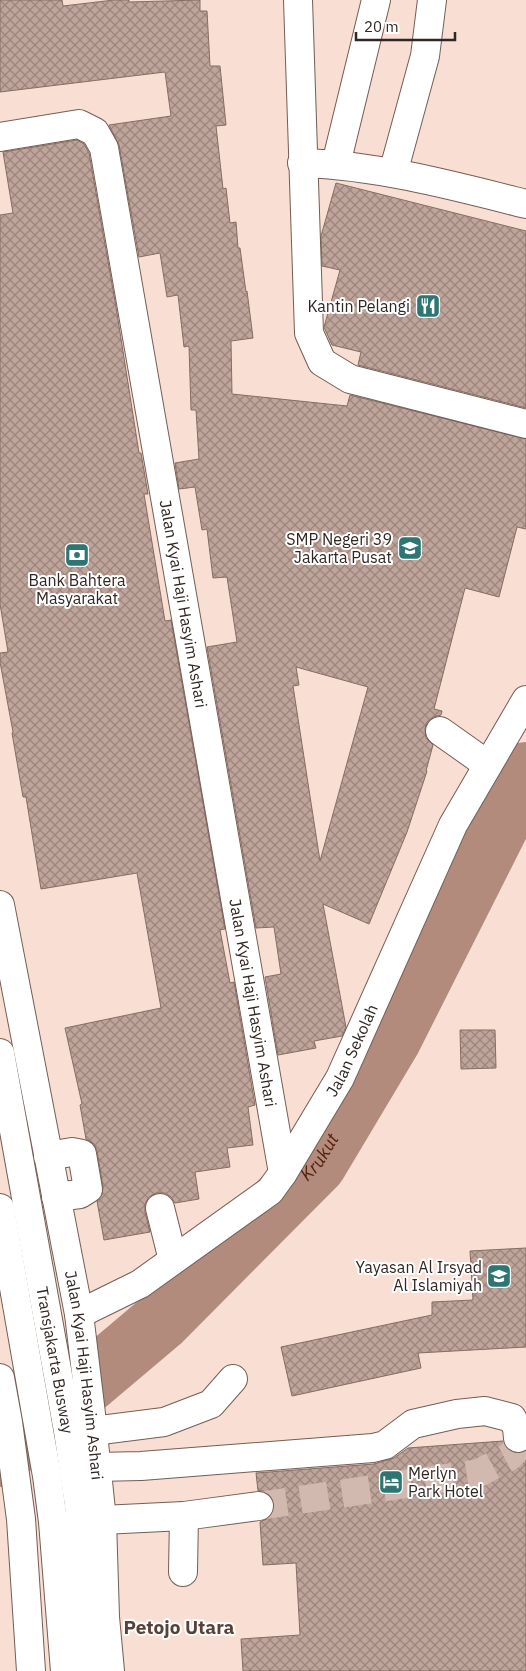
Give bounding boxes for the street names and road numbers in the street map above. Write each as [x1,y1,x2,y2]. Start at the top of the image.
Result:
street label: Jalan Kyai Haji Hasyim Ashari [156,498,212,709]
street label: Jalan Kyai Haji Hasyim Ashari [225,897,281,1108]
street label: Jalan Sekolah [321,1001,382,1100]
street label: Jalan Kyai Haji Hasyim Ashari [61,1269,108,1481]
street label: Transjakarta Busway [32,1285,78,1435]

